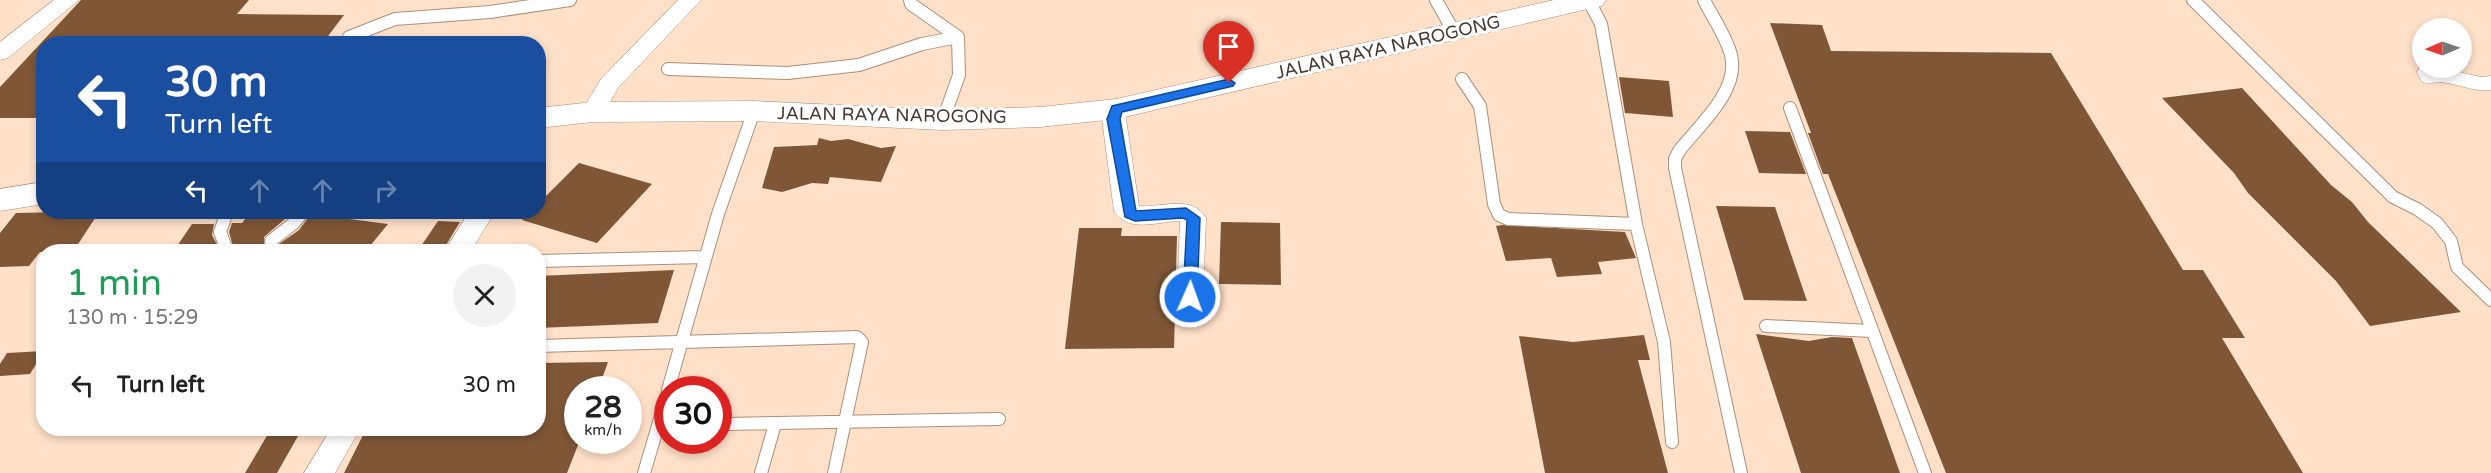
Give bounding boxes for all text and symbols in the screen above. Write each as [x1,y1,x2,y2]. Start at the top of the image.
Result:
street label: JALAN RAYA NAROGONG [1274,10,1502,84]
north arrow [2412,18,2472,78]
map controls [2412,18,2472,78]
pin [1203,21,1254,83]
icon: arrive [1212,30,1245,63]
text: 30 m [165,57,267,108]
icon: left [66,60,144,138]
street label: JALAN RAYA NAROGONG [777,102,1007,128]
text: Turn left [165,108,272,141]
icon: left [180,174,213,207]
icon: ahead [243,174,276,207]
icon: ahead [306,174,339,207]
icon: right [369,174,402,207]
text: 1 min [66,262,162,305]
button: close [453,264,516,327]
position arrow [1158,265,1222,329]
text: 130 m · 15:29 [66,306,198,330]
icon: left [66,369,99,402]
text: Turn left [117,372,205,398]
text: 30 m [462,372,516,398]
speed limit sign: 30 [654,376,732,454]
text: 28 [584,389,622,426]
text: km/h [584,421,622,439]

